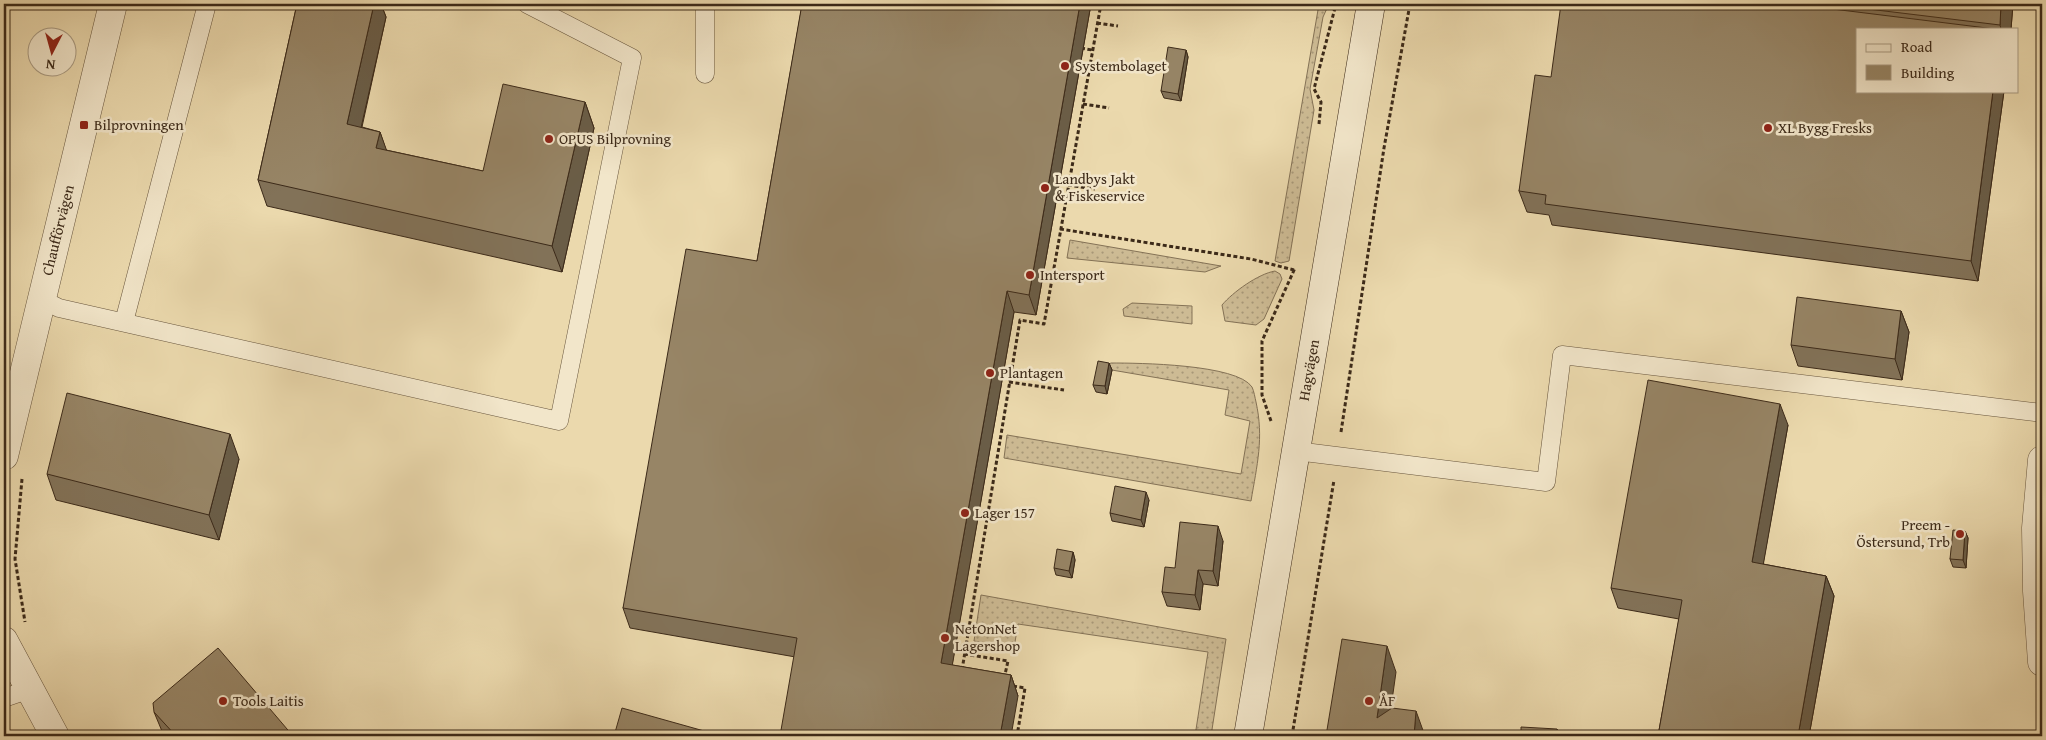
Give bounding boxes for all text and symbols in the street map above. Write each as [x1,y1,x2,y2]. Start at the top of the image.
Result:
north arrow [28,28,78,78]
legend [1856,28,2018,92]
text: Road [1901,36,1932,57]
text: N [44,54,56,75]
place label: Systembolaget [1075,55,1168,76]
marker: Systembolaget [1059,60,1071,72]
text: Building [1901,62,1955,83]
place label: Bilprovningen [94,114,184,135]
place label: XL Bygg Fresks [1778,117,1872,138]
marker: Bilprovningen [78,119,90,131]
marker: XL Bygg Fresks [1762,122,1774,134]
place label: OPUS Bilprovning [559,128,672,149]
marker: OPUS Bilprovning [543,133,555,145]
place label: Landbys Jakt & Fiskeservice [1055,168,1145,206]
street label: Chaufförvägen [36,182,79,277]
marker: Landbys Jakt & Fiskeservice [1039,182,1051,194]
place label: Intersport [1040,264,1105,285]
marker: Intersport [1024,269,1036,281]
street label: Hagvägen [1293,337,1324,402]
place label: Plantagen [1000,362,1064,383]
marker: Plantagen [984,367,996,379]
place label: Lager 157 [975,502,1035,523]
marker: Lager 157 [959,507,971,519]
place label: Preem - Östersund, Trb [1857,514,1950,552]
marker: Preem - Östersund, Trb [1954,528,1966,540]
place label: NetOnNet Lagershop [955,618,1020,656]
marker: NetOnNet Lagershop [939,632,951,644]
place label: Tools Laitis [233,690,304,711]
place label: ÅF [1379,690,1395,711]
marker: Tools Laitis [217,695,229,707]
marker: ÅF [1363,695,1375,707]

